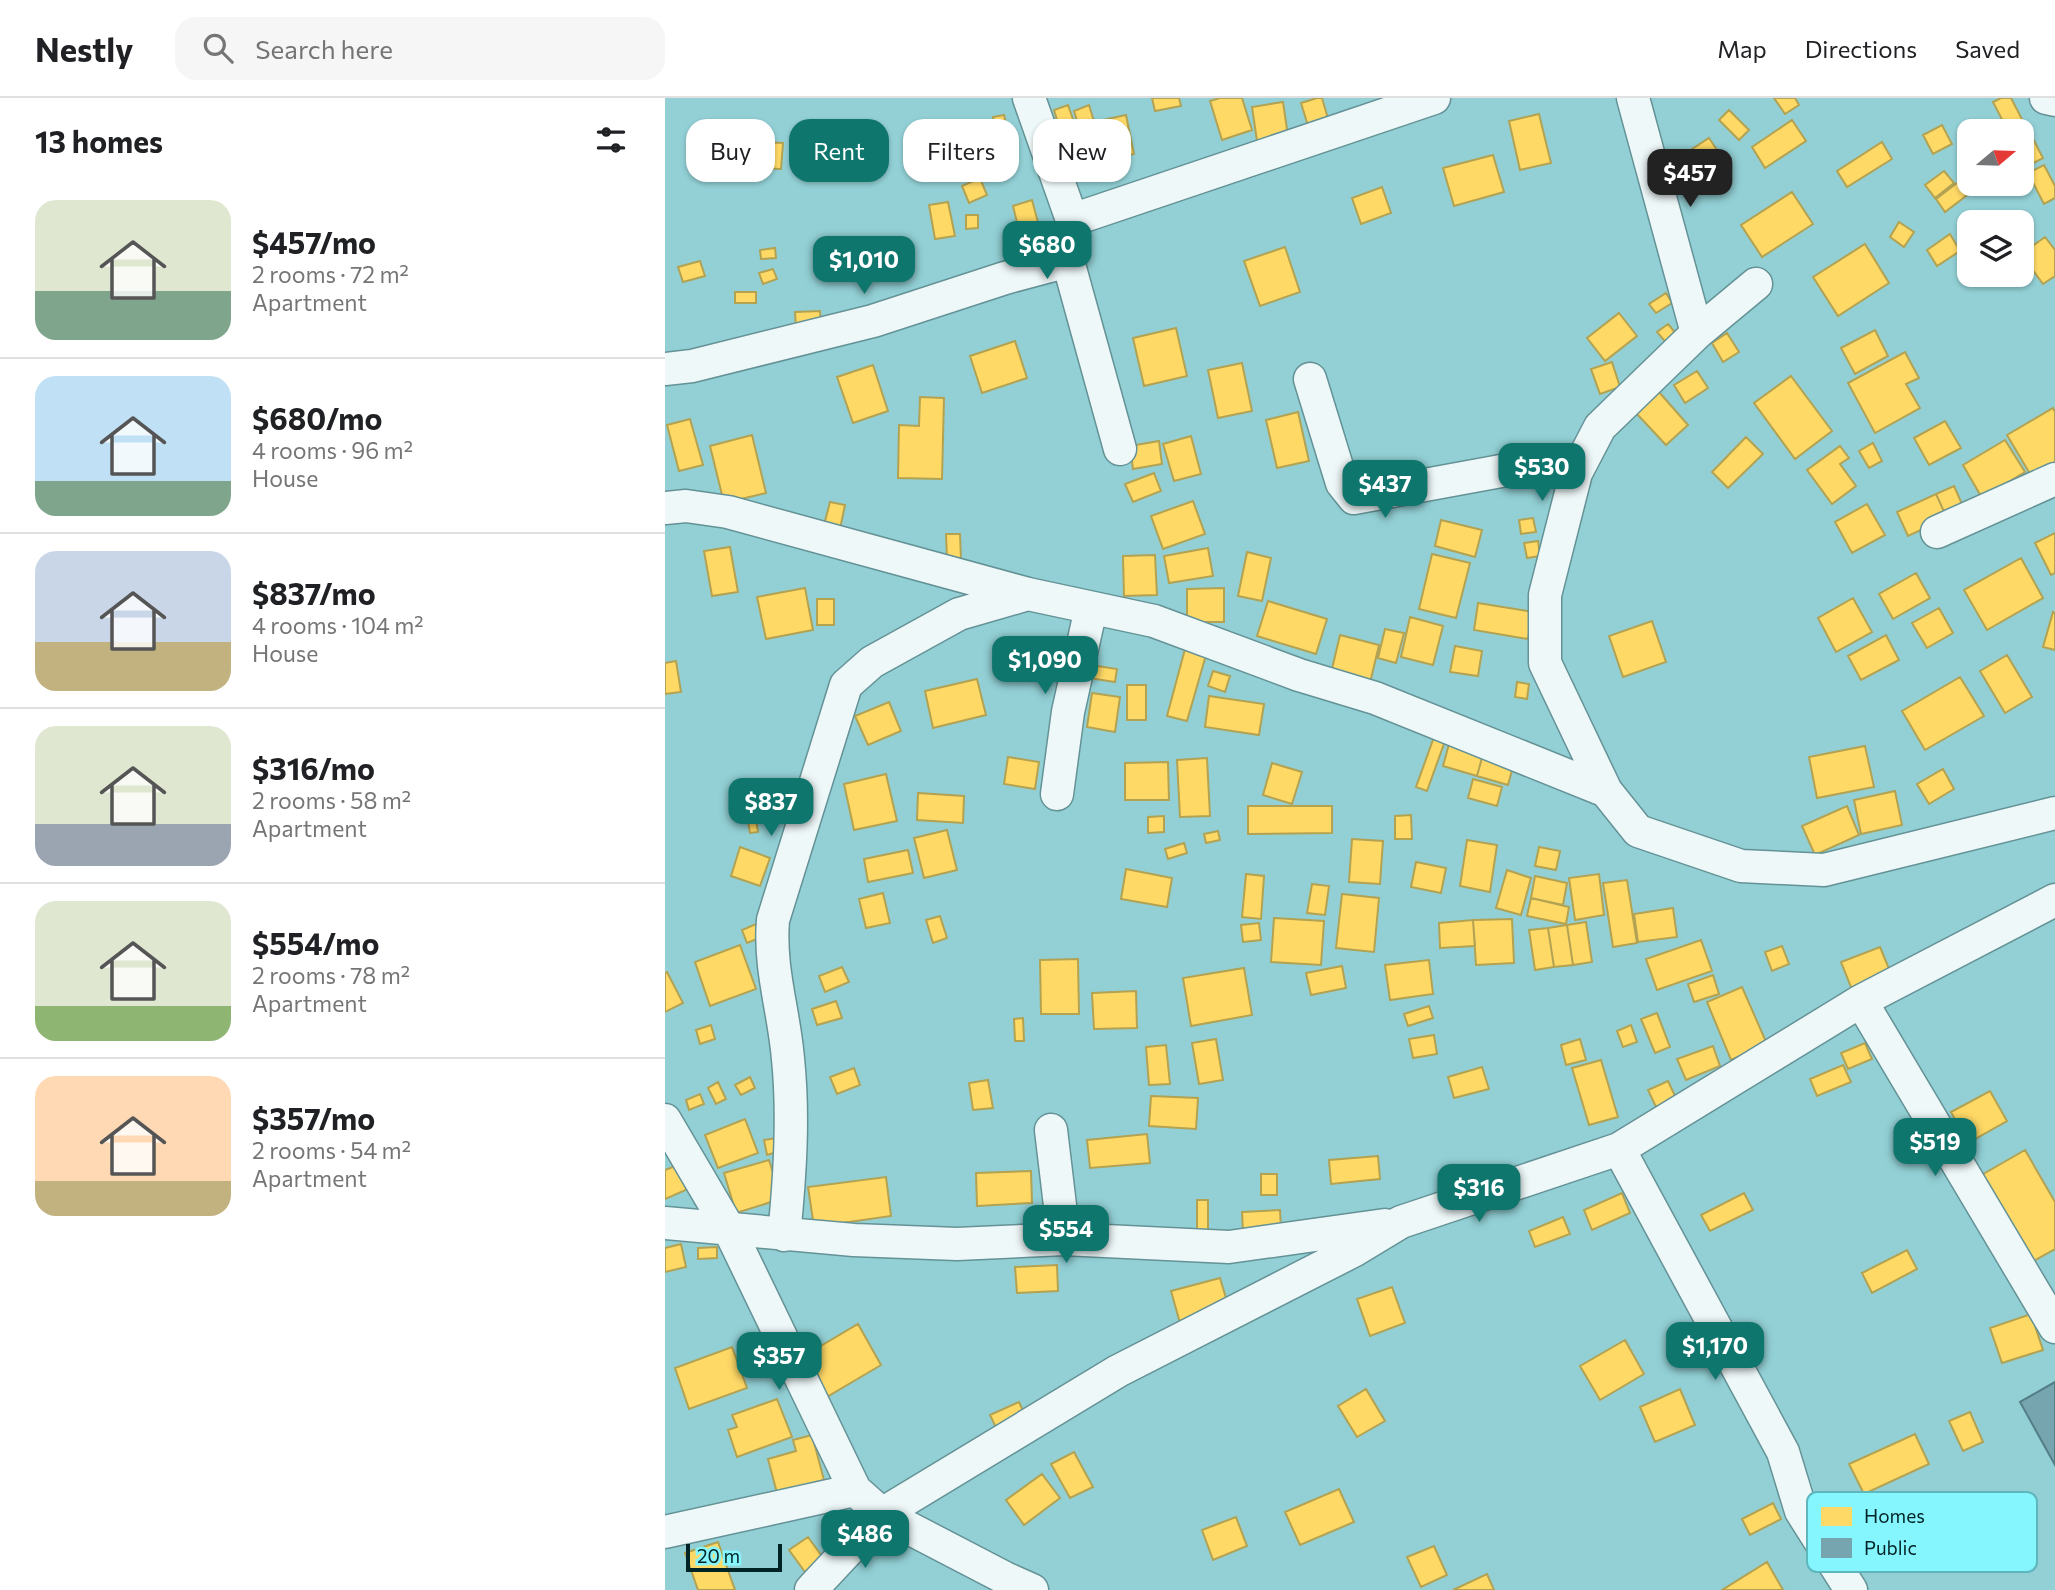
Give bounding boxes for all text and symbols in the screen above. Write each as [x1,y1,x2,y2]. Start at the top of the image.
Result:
search box [175,17,665,80]
text: Nestly [35,28,133,69]
icon: search [199,29,237,67]
text: Search here [255,33,393,64]
text: Map [1717,34,1767,63]
text: Directions [1805,34,1917,63]
text: Saved [1955,34,2020,63]
chip: Buy [686,119,775,182]
chip: Rent [789,119,889,182]
chip: Filters [903,119,1019,182]
chip: New [1033,119,1131,182]
north arrow [1957,119,2033,196]
map controls [1957,119,2034,287]
icon: filters [592,121,630,159]
text: 13 homes [35,122,163,159]
pin: $457 [1649,150,1731,209]
text: $457 [1663,158,1717,186]
button: layers [1957,210,2034,287]
pin: $680 [1006,222,1088,281]
text: $457/mo [252,223,376,260]
icon: home [91,228,175,312]
text: $680 [1019,230,1075,258]
pin: $1,010 [807,236,921,296]
text: $1,010 [829,245,899,273]
text: 2 rooms · 72 m² [252,260,409,288]
text: Apartment [252,288,367,316]
text: $680/mo [252,399,382,436]
icon: home [91,404,175,488]
text: 4 rooms · 96 m² [252,436,413,464]
pin: $530 [1501,444,1583,503]
text: $530 [1514,452,1570,480]
pin: $437 [1344,460,1426,520]
text: House [252,464,318,492]
text: $437 [1358,469,1412,497]
text: $837/mo [252,574,376,611]
icon: home [91,579,175,663]
text: 4 rooms · 104 m² [252,611,424,639]
pin: $1,090 [988,636,1102,696]
text: House [252,639,318,667]
text: $1,090 [1008,645,1082,673]
text: $316/mo [252,749,375,786]
icon: home [91,754,175,838]
pin: $837 [730,778,812,838]
text: 2 rooms · 58 m² [252,786,411,814]
text: $837 [744,787,798,815]
text: Apartment [252,814,367,842]
text: $554/mo [252,924,379,961]
icon: home [91,929,175,1013]
text: 2 rooms · 78 m² [252,961,410,989]
text: Apartment [252,989,367,1017]
text: $357/mo [252,1099,375,1136]
icon: home [91,1104,175,1188]
pin: $519 [1894,1118,1976,1178]
text: $519 [1909,1127,1961,1155]
text: 2 rooms · 54 m² [252,1136,411,1164]
text: Apartment [252,1164,367,1192]
pin: $316 [1438,1164,1520,1224]
text: $316 [1453,1173,1505,1201]
pin: $554 [1025,1206,1107,1265]
text: $554 [1039,1214,1093,1242]
pin: $1,170 [1658,1322,1772,1382]
text: $1,170 [1682,1331,1748,1359]
pin: $357 [738,1332,820,1392]
text: $357 [753,1341,805,1369]
legend [1807,1492,2037,1572]
text: Homes [1864,1504,1925,1527]
pin: $486 [824,1510,906,1570]
text: $486 [837,1519,893,1547]
text: Public [1864,1536,1917,1559]
scale bar [686,1541,782,1573]
text: 20 m [697,1544,740,1567]

